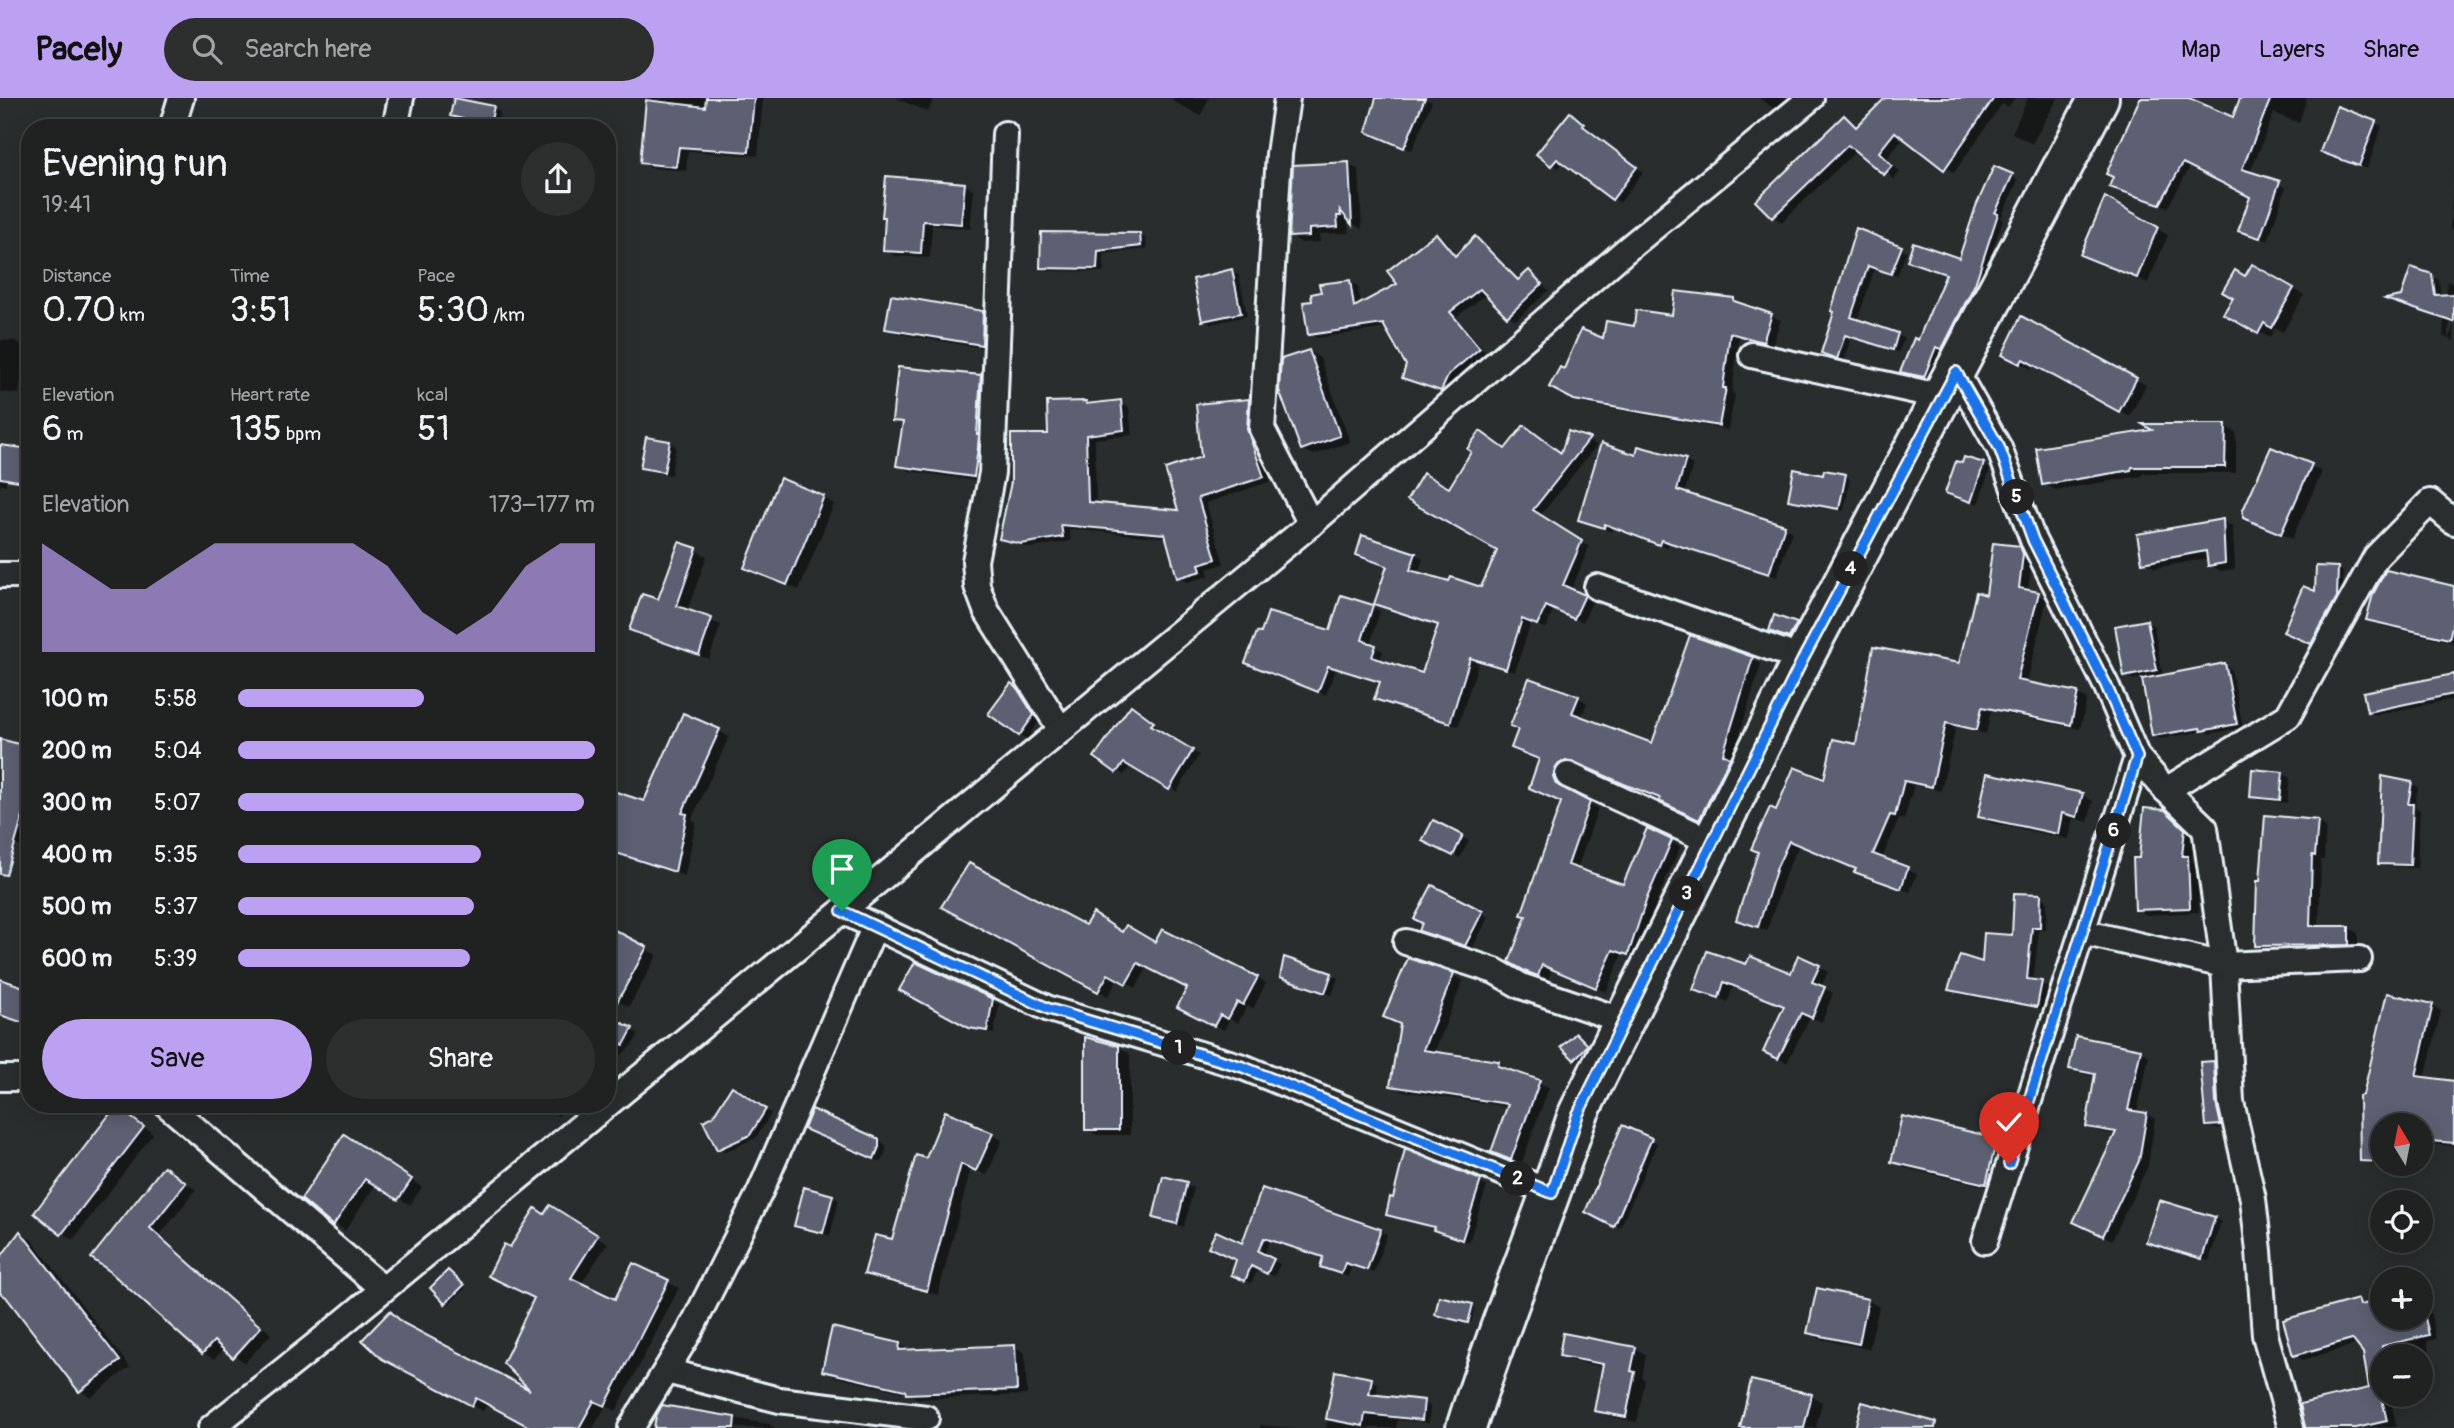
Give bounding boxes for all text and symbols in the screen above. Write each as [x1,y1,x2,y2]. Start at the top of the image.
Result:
search box [164,18,654,81]
text: Pacely [35,29,122,70]
icon: search [188,30,226,68]
text: Search here [244,33,371,65]
text: Map [2181,35,2221,64]
text: Layers [2259,35,2325,64]
text: Share [2363,35,2419,64]
text: Evening run [42,140,228,188]
button: share [521,142,595,216]
text: 19:41 [42,190,91,219]
text: Distance [42,264,111,288]
text: Time [230,264,269,288]
text: Pace [417,264,455,288]
text: 0.70 [42,288,116,332]
text: 3:51 [230,288,291,332]
text: 5:30 [417,288,489,332]
text: km [116,303,145,327]
text: /km [489,303,525,327]
text: Elevation [42,383,114,407]
text: Heart rate [230,383,310,407]
text: kcal [417,383,448,407]
text: 6 [42,407,62,451]
text: 135 [230,407,282,451]
text: 51 [417,407,450,451]
text: m [62,422,83,446]
text: bpm [282,422,321,446]
pin: 5 [2000,480,2035,514]
text: 5 [2011,484,2022,508]
text: Elevation [42,490,130,519]
text: 173–177 m [489,490,595,519]
pin: 4 [1834,552,1868,587]
text: 4 [1845,556,1856,580]
text: 100 m [42,684,108,713]
text: 5:58 [154,684,197,713]
text: 200 m [42,736,112,765]
text: 5:04 [154,736,202,765]
text: 300 m [42,788,112,817]
text: 5:07 [154,788,200,817]
pin: 6 [2096,814,2132,848]
text: 6 [2108,818,2119,842]
pin [812,839,872,911]
text: 400 m [42,840,112,869]
text: 5:35 [154,840,198,869]
icon: arrive [823,850,861,888]
pin: 3 [1670,876,1704,912]
text: 3 [1681,881,1692,905]
text: 500 m [42,892,111,921]
text: 5:37 [154,892,198,921]
text: 600 m [42,944,112,973]
text: 5:39 [154,944,197,973]
button: Save [42,1019,312,1099]
button: Share [326,1019,595,1099]
pin: 1 [1162,1030,1196,1066]
text: 1 [1175,1035,1182,1059]
pin [1979,1092,2039,1164]
icon: check [1990,1103,2028,1141]
north arrow [2370,1113,2432,1176]
map controls [2370,1113,2433,1407]
pin: 2 [1500,1162,1536,1196]
text: 2 [1512,1166,1523,1190]
button: locate [2370,1190,2433,1253]
button: + [2370,1267,2433,1330]
button: − [2370,1344,2433,1407]

